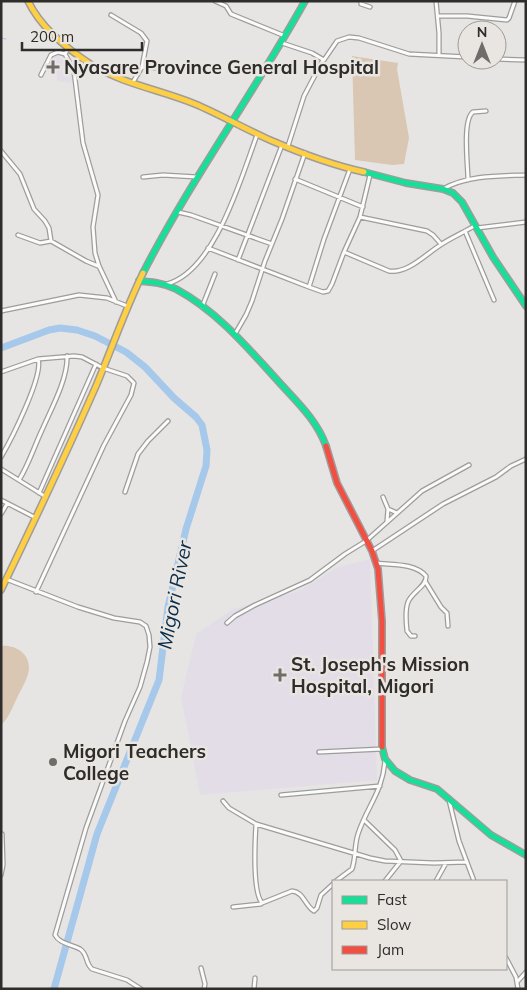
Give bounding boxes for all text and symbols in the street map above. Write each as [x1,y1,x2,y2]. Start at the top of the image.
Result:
scale bar [22,20,142,52]
north arrow [457,20,507,70]
text: N [477,23,487,41]
text: 200 m [30,27,74,46]
place label: Nyasare Province General Hospital [64,55,379,79]
marker: Nyasare Province General Hospital [46,60,60,74]
water label: Migori River [151,538,197,651]
place label: St. Joseph's Mission Hospital, Migori [291,652,469,698]
marker: St. Joseph's Mission Hospital, Migori [273,668,287,682]
place label: Migori Teachers College [63,739,206,785]
marker: Migori Teachers College [47,756,59,768]
legend [332,880,507,970]
text: Fast [377,890,407,909]
text: Slow [377,915,411,934]
text: Jam [377,940,404,959]

